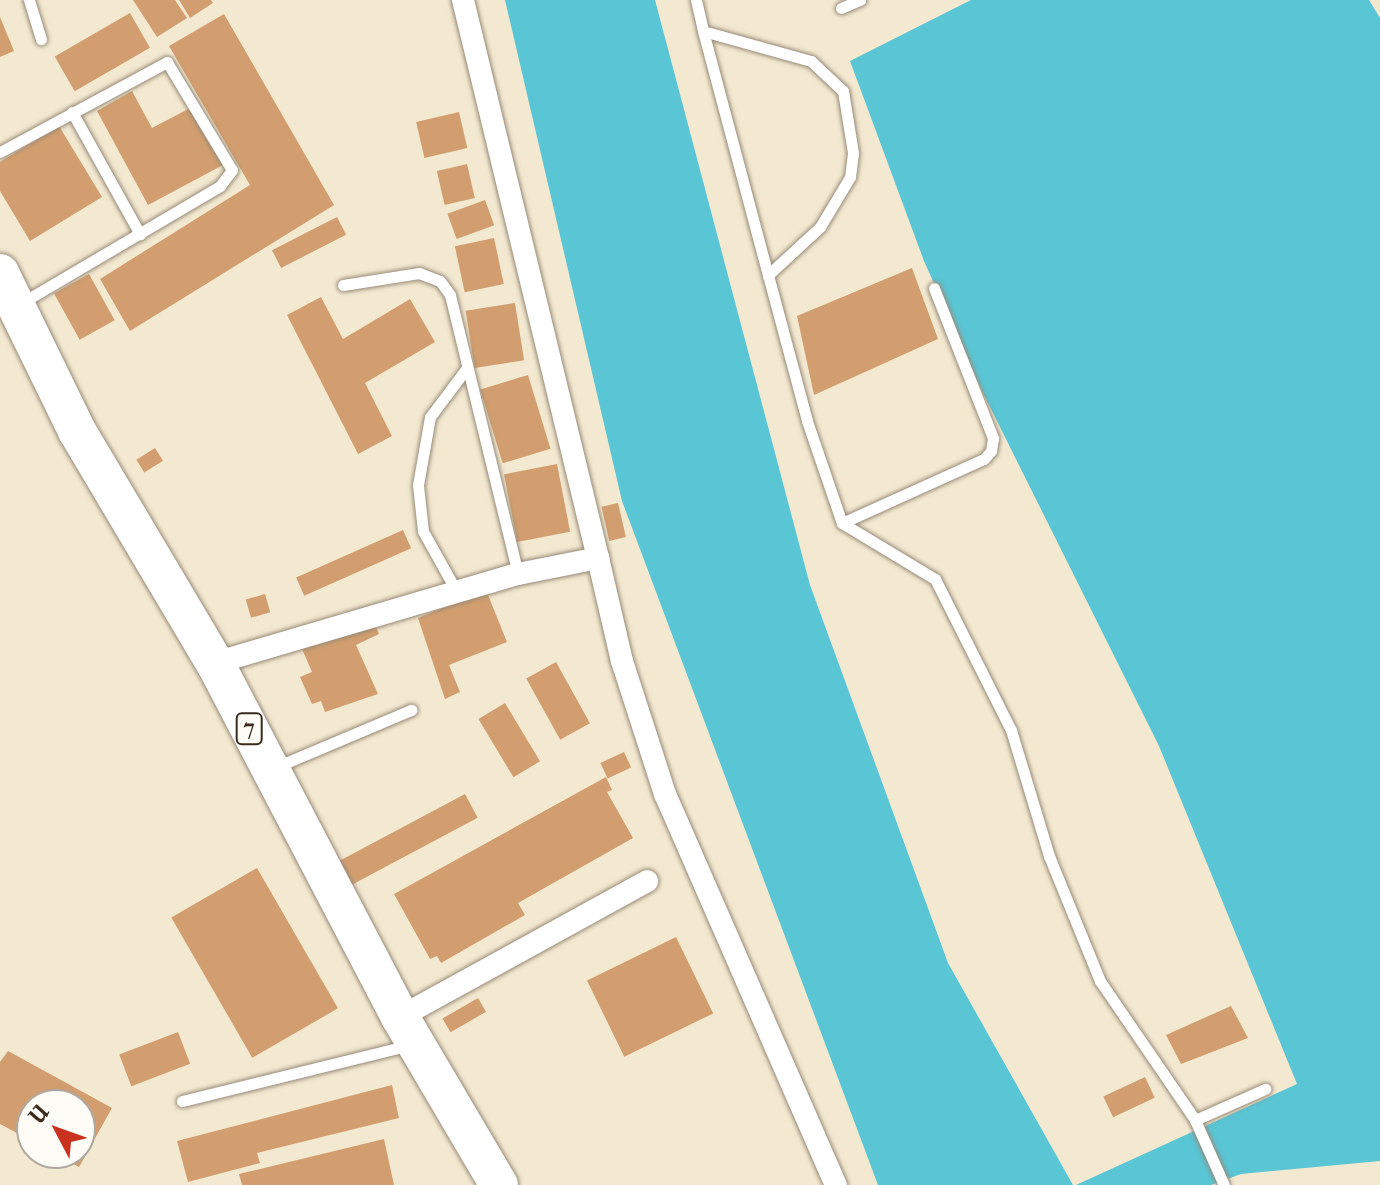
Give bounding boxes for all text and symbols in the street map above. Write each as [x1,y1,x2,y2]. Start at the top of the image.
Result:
road number: 7 [235,711,263,747]
north arrow [16,1089,96,1169]
text: U [24,1100,55,1130]

